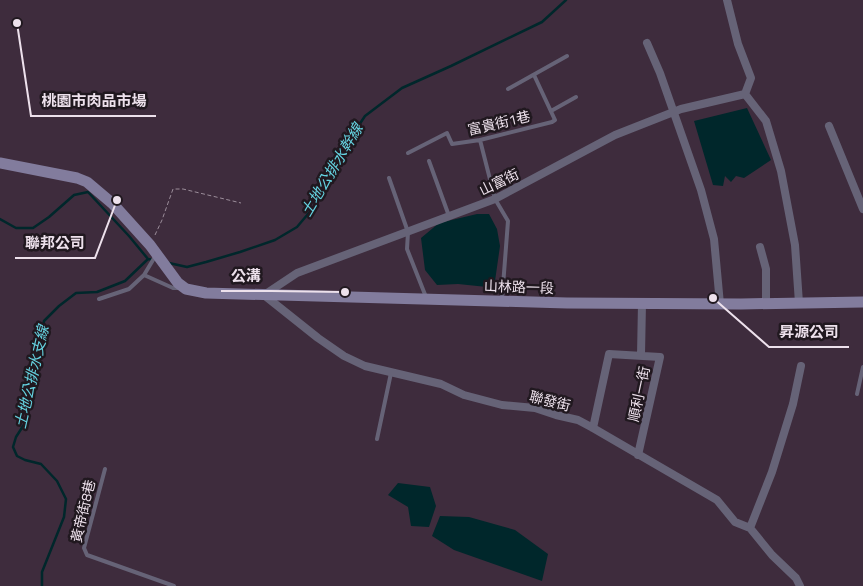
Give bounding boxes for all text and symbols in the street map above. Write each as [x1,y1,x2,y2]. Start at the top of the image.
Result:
callout: 桃園市肉品市場 [31,86,156,116]
text: 桃園市肉品市場 [41,89,147,112]
street label: 富貴街1巷 [465,105,532,140]
water label: 土地公排水幹線 [295,117,369,221]
street label: 山富街 [475,163,522,200]
callout: 聯邦公司 [15,228,95,258]
text: 聯邦公司 [25,231,85,254]
callout: 公溝 [221,261,271,291]
text: 公溝 [231,264,261,287]
street label: 山林路一段 [484,275,554,298]
callout: 昇源公司 [769,317,849,347]
text: 昇源公司 [779,320,839,343]
water label: 土地公排水支線 [8,321,55,431]
street label: 順利一街 [622,364,655,423]
street label: 聯發街 [527,385,573,416]
street label: 黃帝街8巷 [65,477,100,544]

